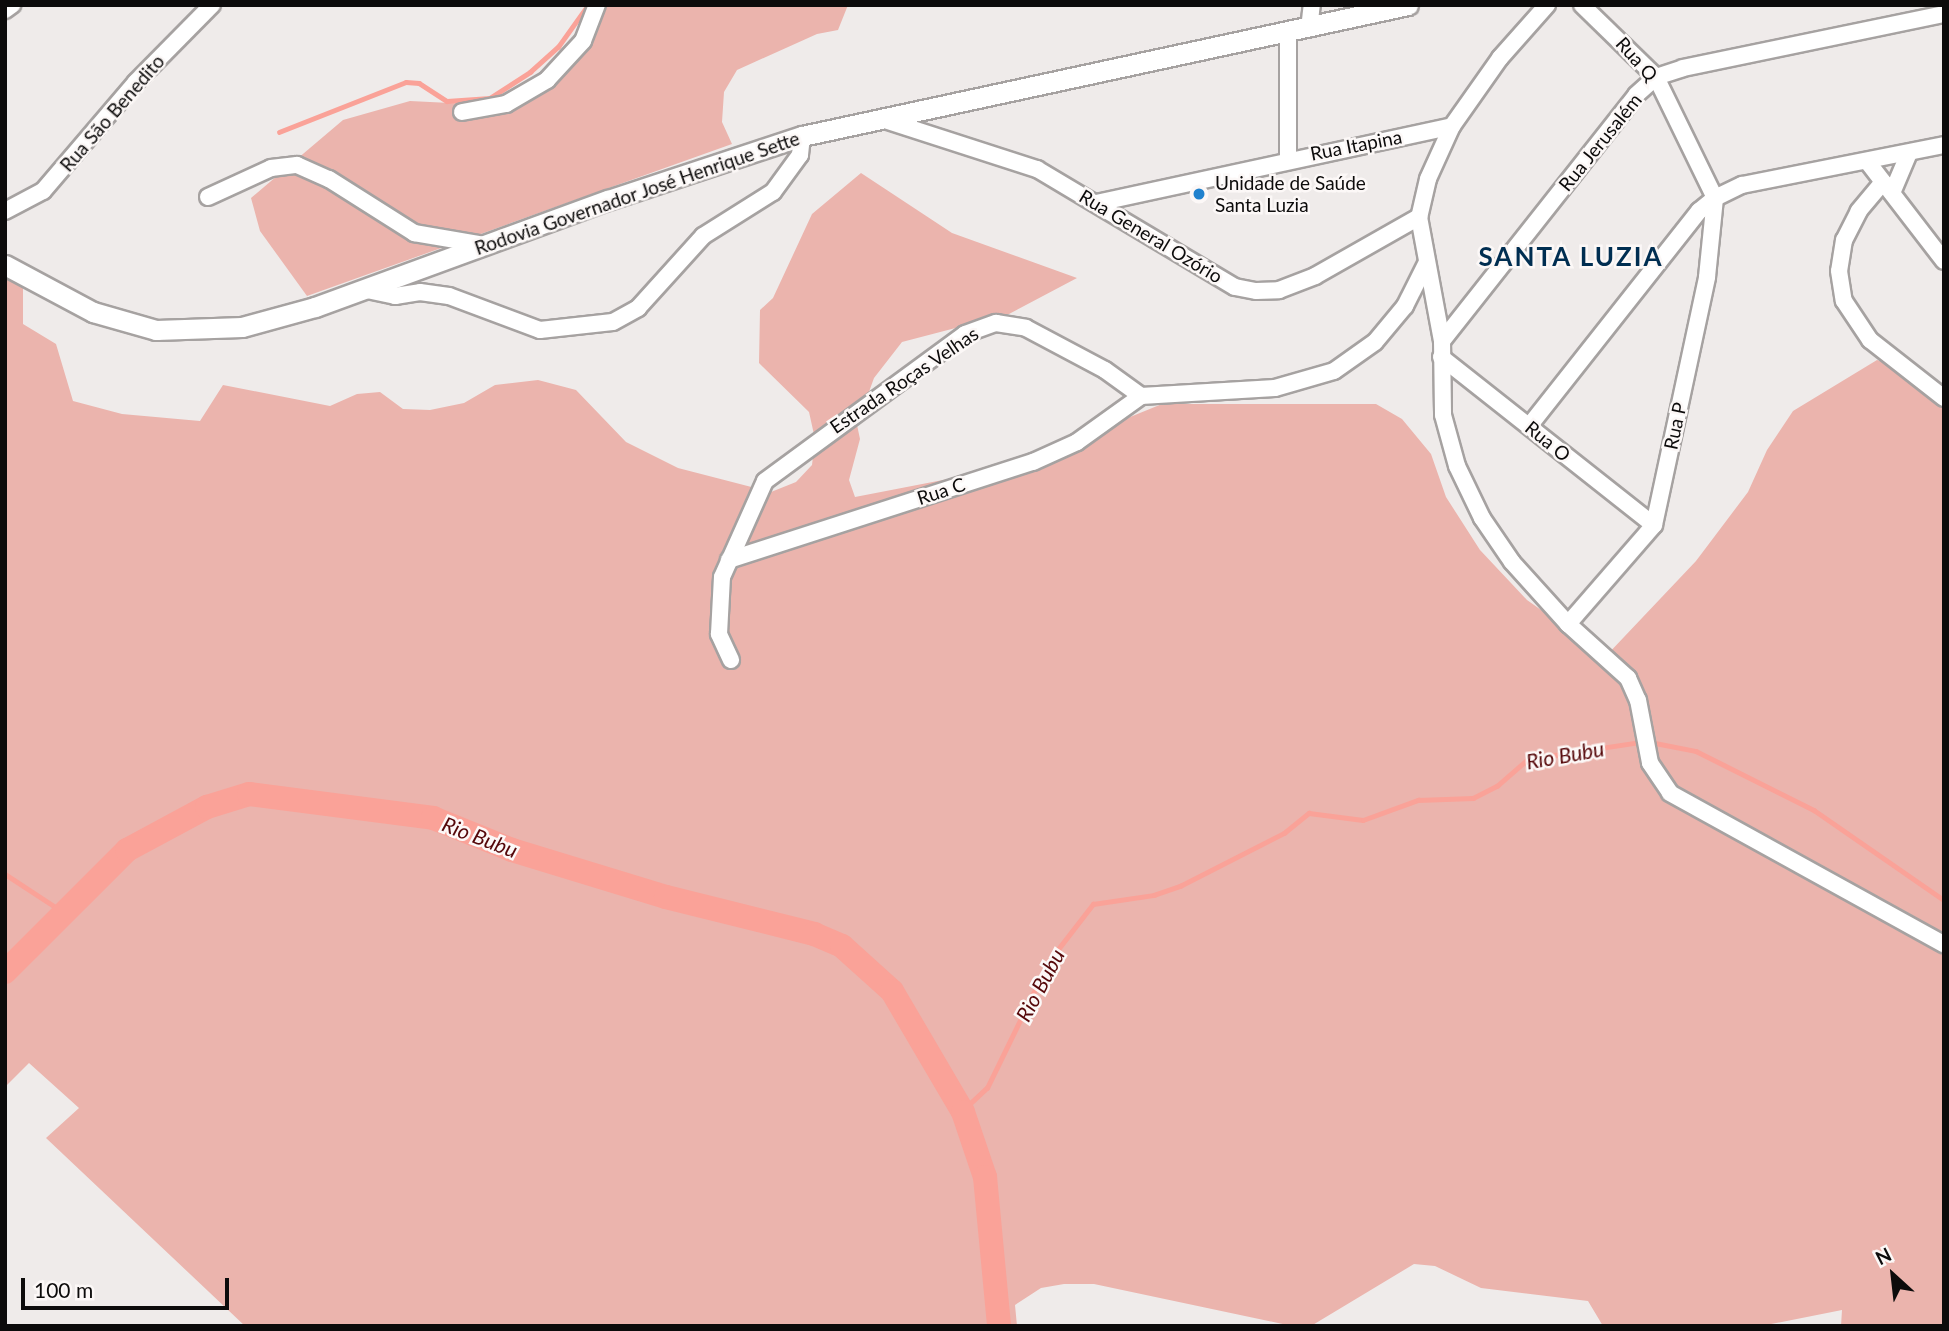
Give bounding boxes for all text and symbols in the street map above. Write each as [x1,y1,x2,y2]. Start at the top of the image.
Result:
street label: Rua Q [1611,32,1663,86]
street label: Rua São Benedito [55,50,169,176]
street label: Rua Jerusalém [1554,88,1646,196]
street label: Rua Itapina [1308,125,1404,165]
street label: Rodovia Governador José Henrique Sette [471,126,803,260]
place label: Unidade de Saúde Santa Luzia [1215,172,1366,216]
street label: Rua General Ozório [1075,184,1227,288]
marker: Unidade de Saúde Santa Luzia [1189,184,1209,204]
district label: SANTA LUZIA [1479,241,1663,273]
street label: Estrada Roças Velhas [825,322,983,438]
street label: Rua P [1659,400,1691,452]
street label: Rua O [1521,416,1575,466]
street label: Rua C [914,473,968,509]
water label: Rio Bubu [1524,736,1606,774]
water label: Rio Bubu [439,811,521,863]
water label: Rio Bubu [1010,944,1070,1026]
north arrow [1858,1240,1928,1310]
text: N [1871,1242,1895,1269]
scale bar [24,1264,233,1308]
text: 100 m [34,1277,93,1302]

